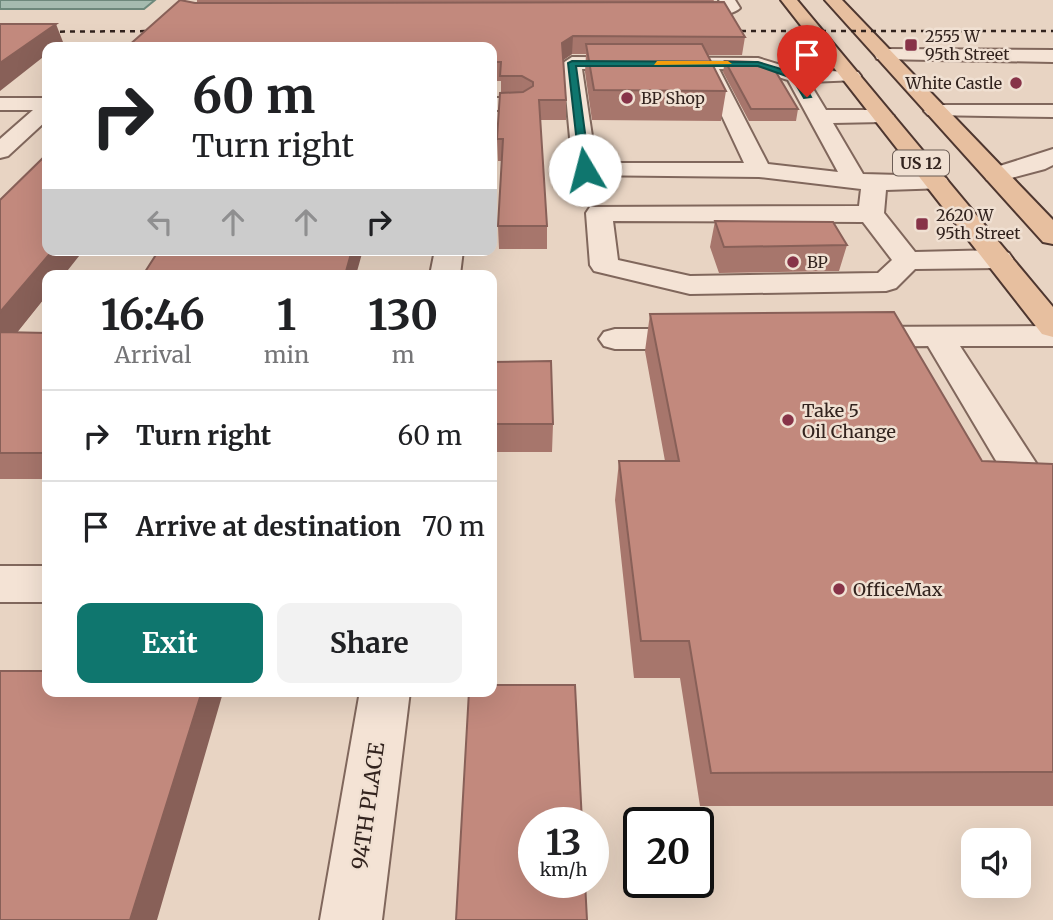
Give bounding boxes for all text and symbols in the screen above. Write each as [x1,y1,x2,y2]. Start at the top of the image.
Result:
pin [777,25,837,97]
place label: 2555 W 95th Street [925,26,1010,64]
icon: arrive [788,36,826,74]
marker: 2555 W 95th Street [903,37,919,53]
text: 60 m [192,65,315,126]
icon: right [77,70,168,161]
place label: White Castle [905,73,1002,93]
marker: White Castle [1008,75,1024,91]
place label: BP Shop [641,88,705,108]
marker: BP Shop [619,90,635,106]
text: Turn right [192,126,354,166]
position arrow [548,133,622,207]
road number: US 12 [893,150,949,176]
icon: left [141,203,179,241]
icon: ahead [214,203,252,241]
icon: ahead [287,203,325,241]
icon: right [360,203,398,241]
place label: 2620 W 95th Street [936,205,1021,243]
marker: 2620 W 95th Street [914,216,930,232]
place label: BP [807,252,828,272]
marker: BP [785,254,801,270]
text: 16:46 [101,289,205,341]
text: 1 [277,289,296,341]
text: 130 [368,289,438,341]
text: Arrival [114,340,191,369]
text: min [264,340,309,369]
text: m [392,340,415,369]
place label: Take 5 Oil Change [802,399,896,443]
marker: Take 5 Oil Change [780,412,796,428]
icon: right [77,417,115,455]
text: Turn right [136,419,271,452]
text: 60 m [398,419,462,452]
icon: arrive [77,508,115,546]
text: Arrive at destination [136,510,401,543]
text: 70 m [422,510,485,543]
place label: OfficeMax [853,578,943,601]
marker: OfficeMax [831,581,847,597]
button: Exit [77,603,263,683]
button: Share [277,603,462,683]
street label: 94TH PLACE [346,740,390,871]
speed limit sign: 20 [623,807,714,898]
text: 13 [546,821,581,865]
map controls [961,828,1031,898]
button: sound [961,828,1031,898]
text: km/h [540,858,587,881]

